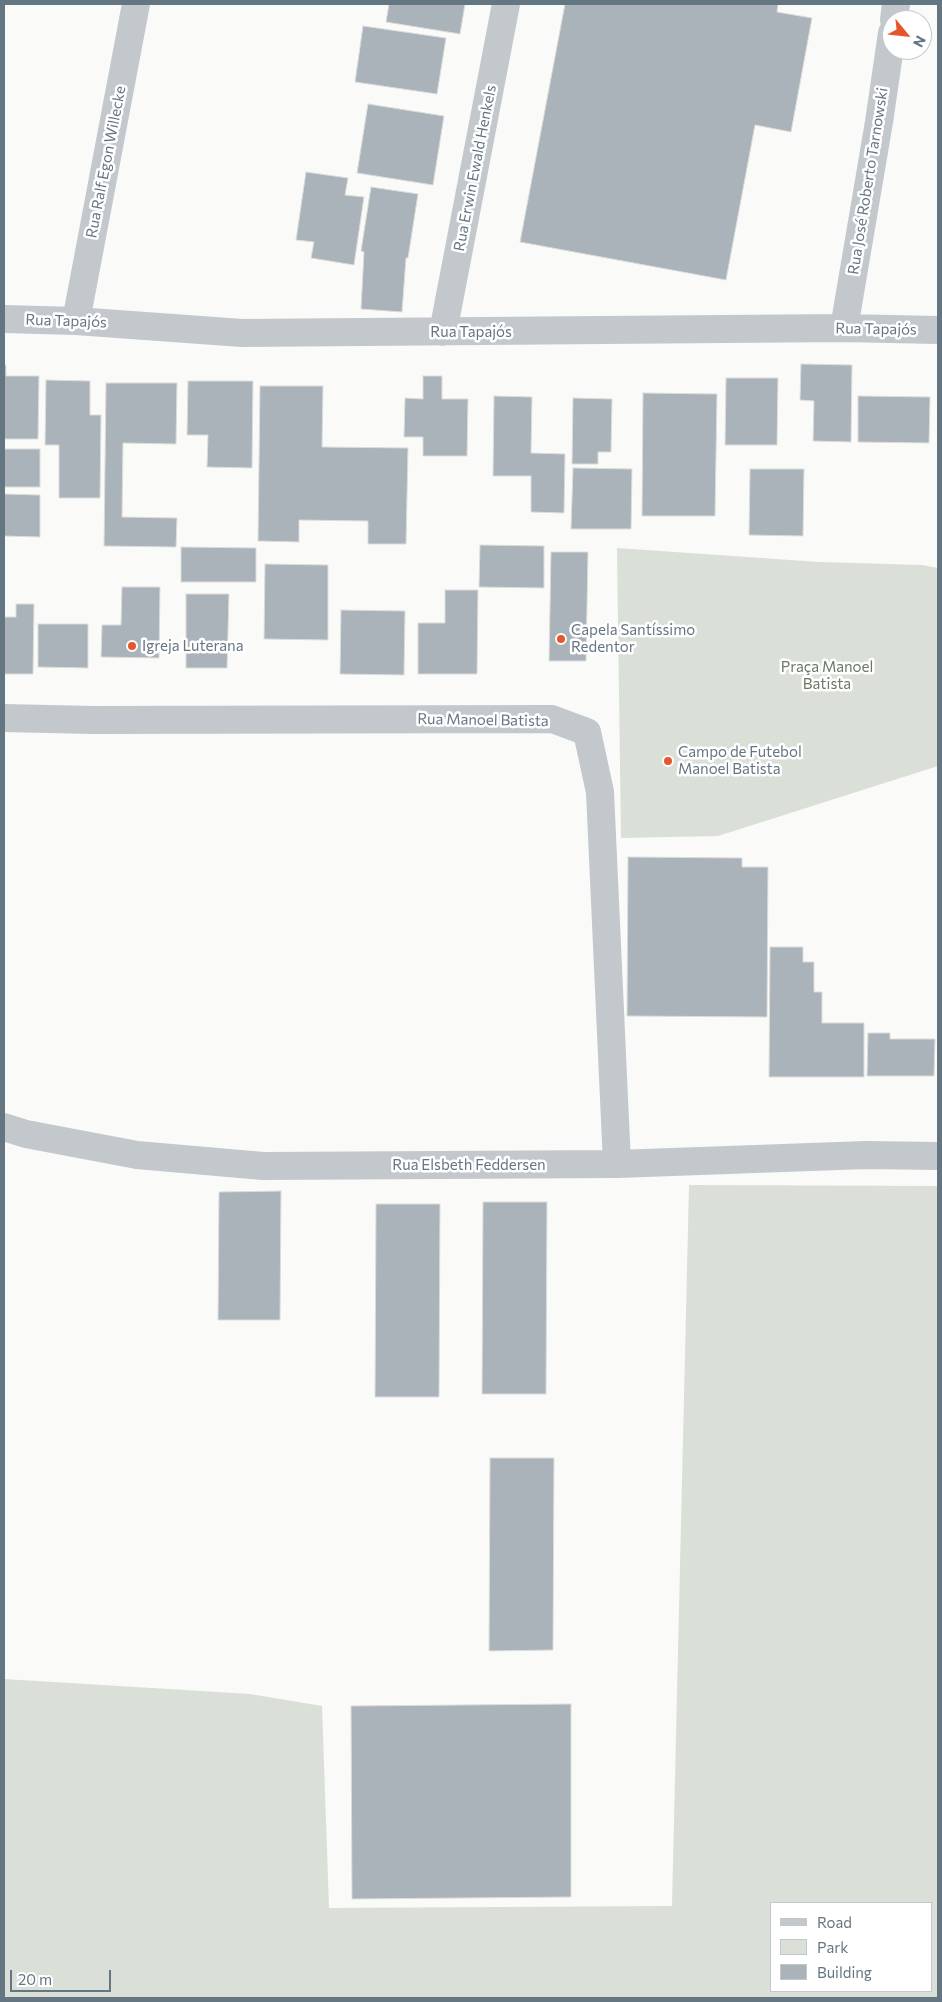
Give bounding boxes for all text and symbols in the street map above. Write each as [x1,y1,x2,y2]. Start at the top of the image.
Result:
north arrow [882,10,932,60]
text: N [910,33,930,50]
street label: Rua Erwin Ewald Henkels [450,83,500,253]
street label: Rua Ralf Egon Willecke [82,84,130,240]
street label: Rua José Roberto Tarnowski [844,86,892,276]
street label: Rua Tapajós [25,311,107,331]
street label: Rua Tapajós [835,319,917,339]
street label: Rua Tapajós [430,323,512,341]
place label: Capela Santíssimo Redentor [571,621,695,656]
marker: Capela Santíssimo Redentor [555,633,567,645]
place label: Igreja Luterana [142,637,244,655]
marker: Igreja Luterana [126,640,138,652]
park label: Praça Manoel Batista [781,658,873,693]
street label: Rua Manoel Batista [417,710,549,730]
place label: Campo de Futebol Manoel Batista [678,743,802,778]
marker: Campo de Futebol Manoel Batista [662,755,674,767]
street label: Rua Elsbeth Feddersen [392,1156,546,1174]
legend [770,1902,932,1992]
text: Road [817,1913,852,1931]
text: Park [817,1938,848,1956]
scale bar [12,1960,114,1992]
text: Building [817,1963,872,1981]
text: 20 m [18,1970,52,1988]

